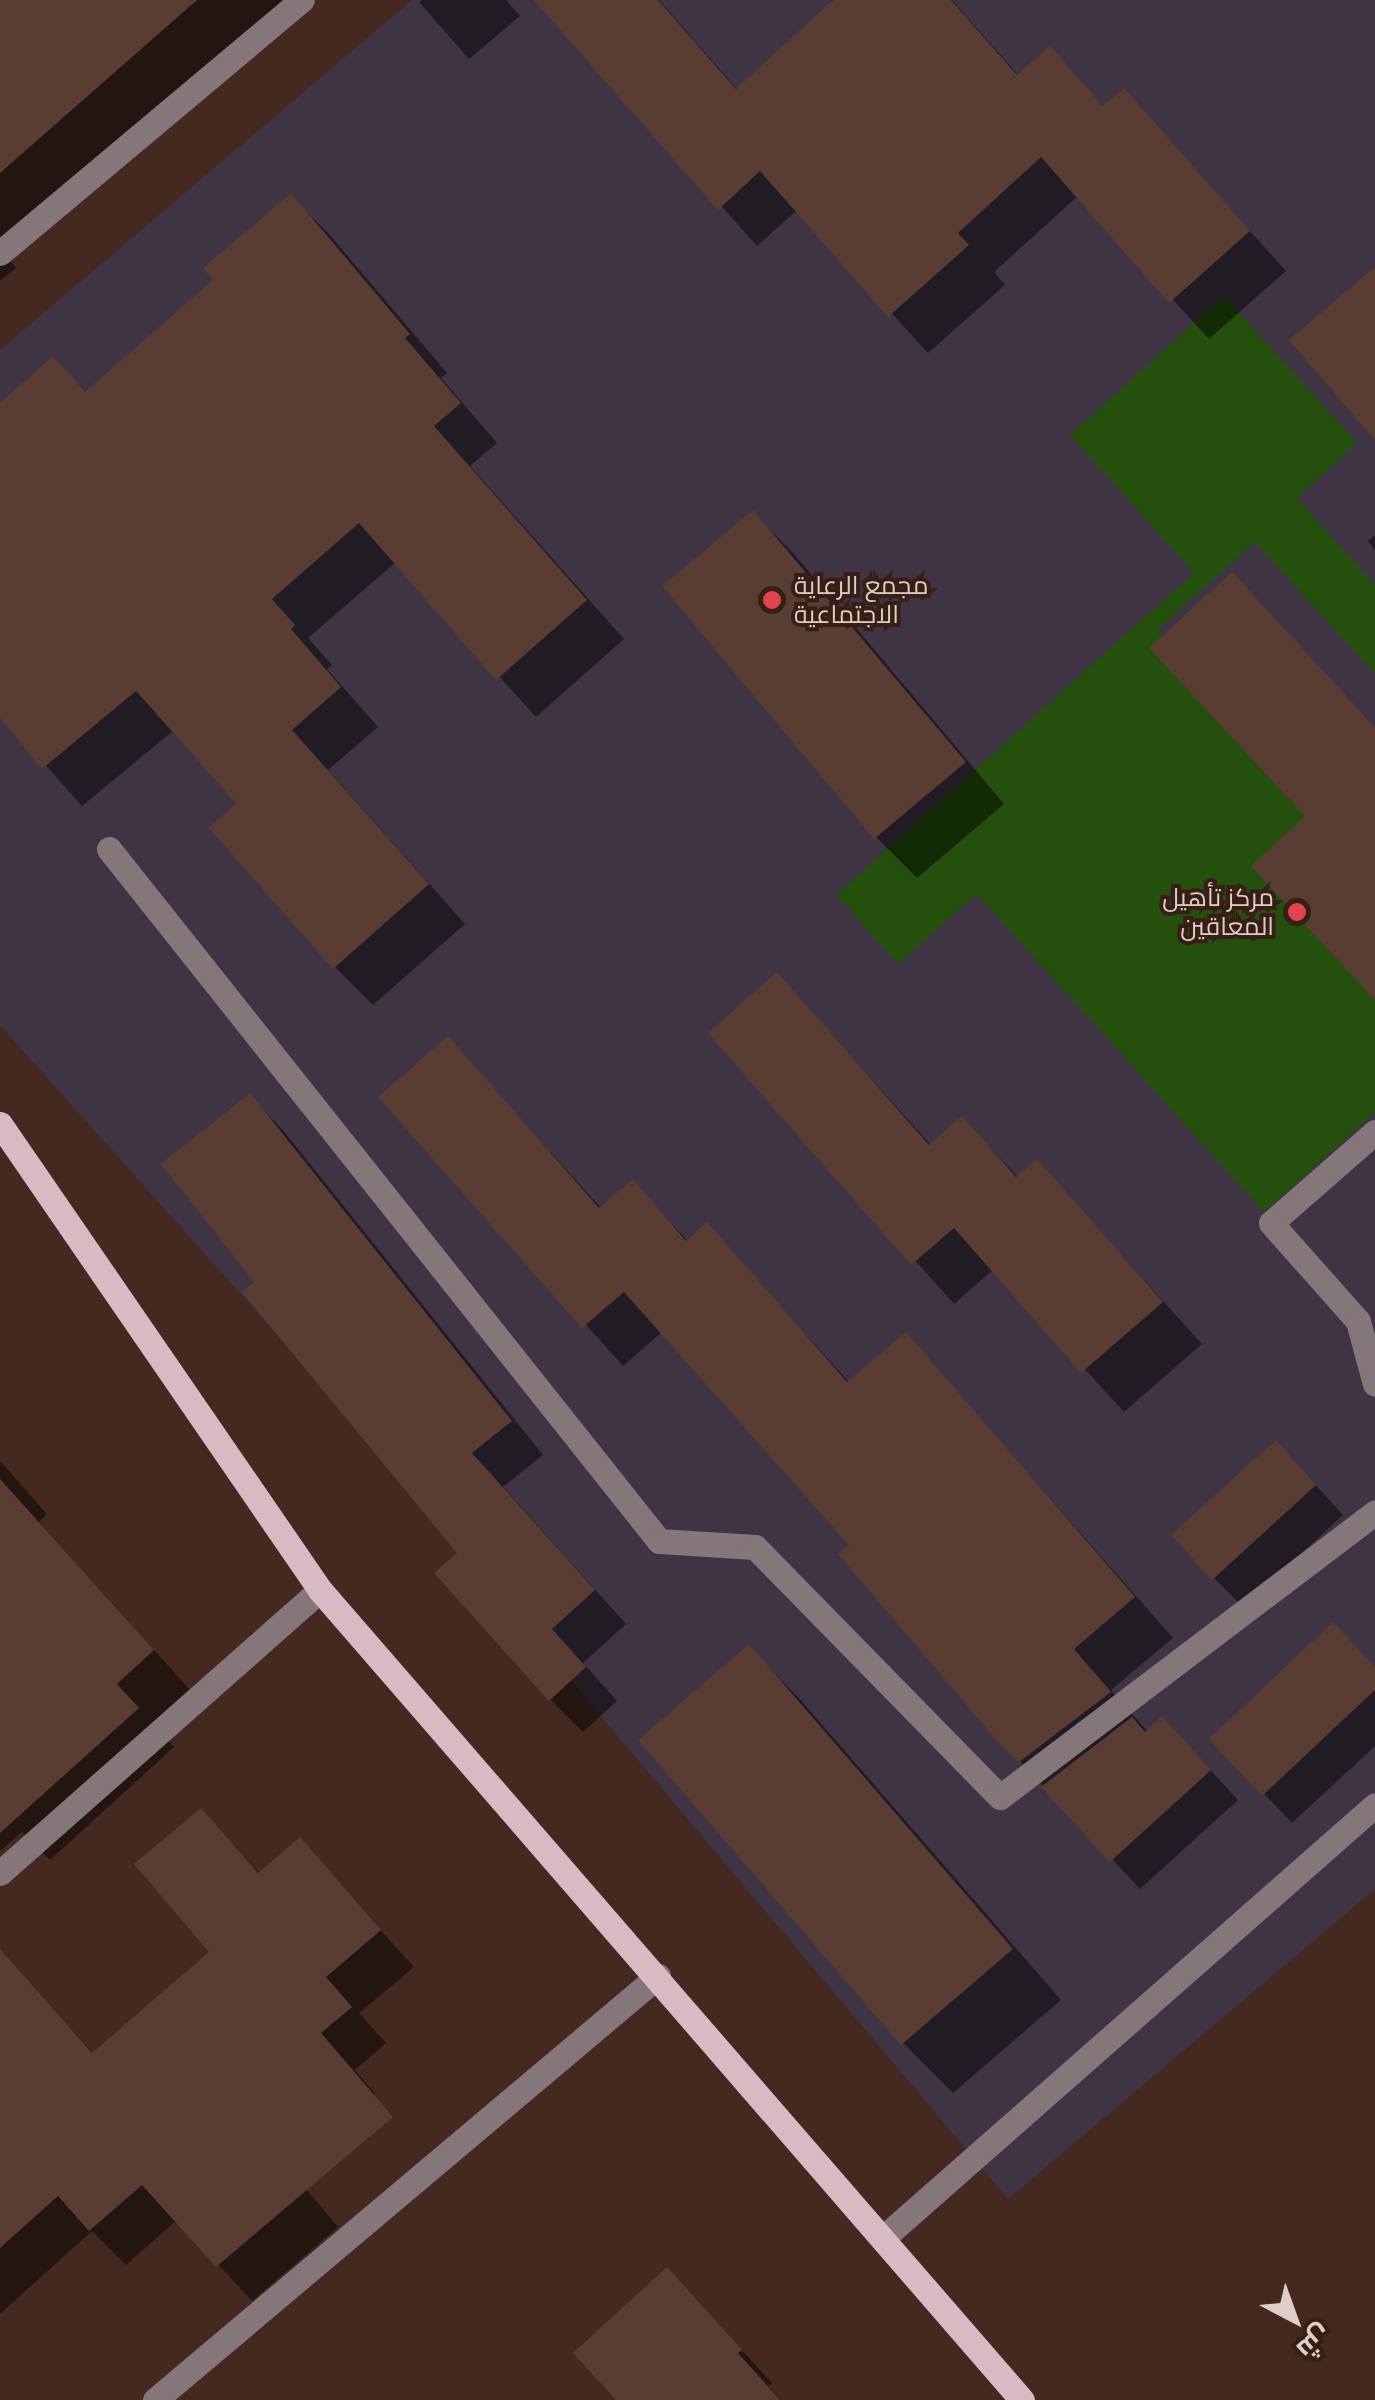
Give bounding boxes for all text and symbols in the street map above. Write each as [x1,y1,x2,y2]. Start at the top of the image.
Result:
place label: مجمع الرعاية الاجتماعية [794,571,928,630]
marker: مجمع الرعاية الاجتماعية [759,587,785,613]
place label: مركز تأهيل المعاقين [1162,883,1274,942]
marker: مركز تأهيل المعاقين [1284,899,1310,925]
north arrow [1245,2270,1345,2370]
text: ش [1291,2319,1339,2367]

